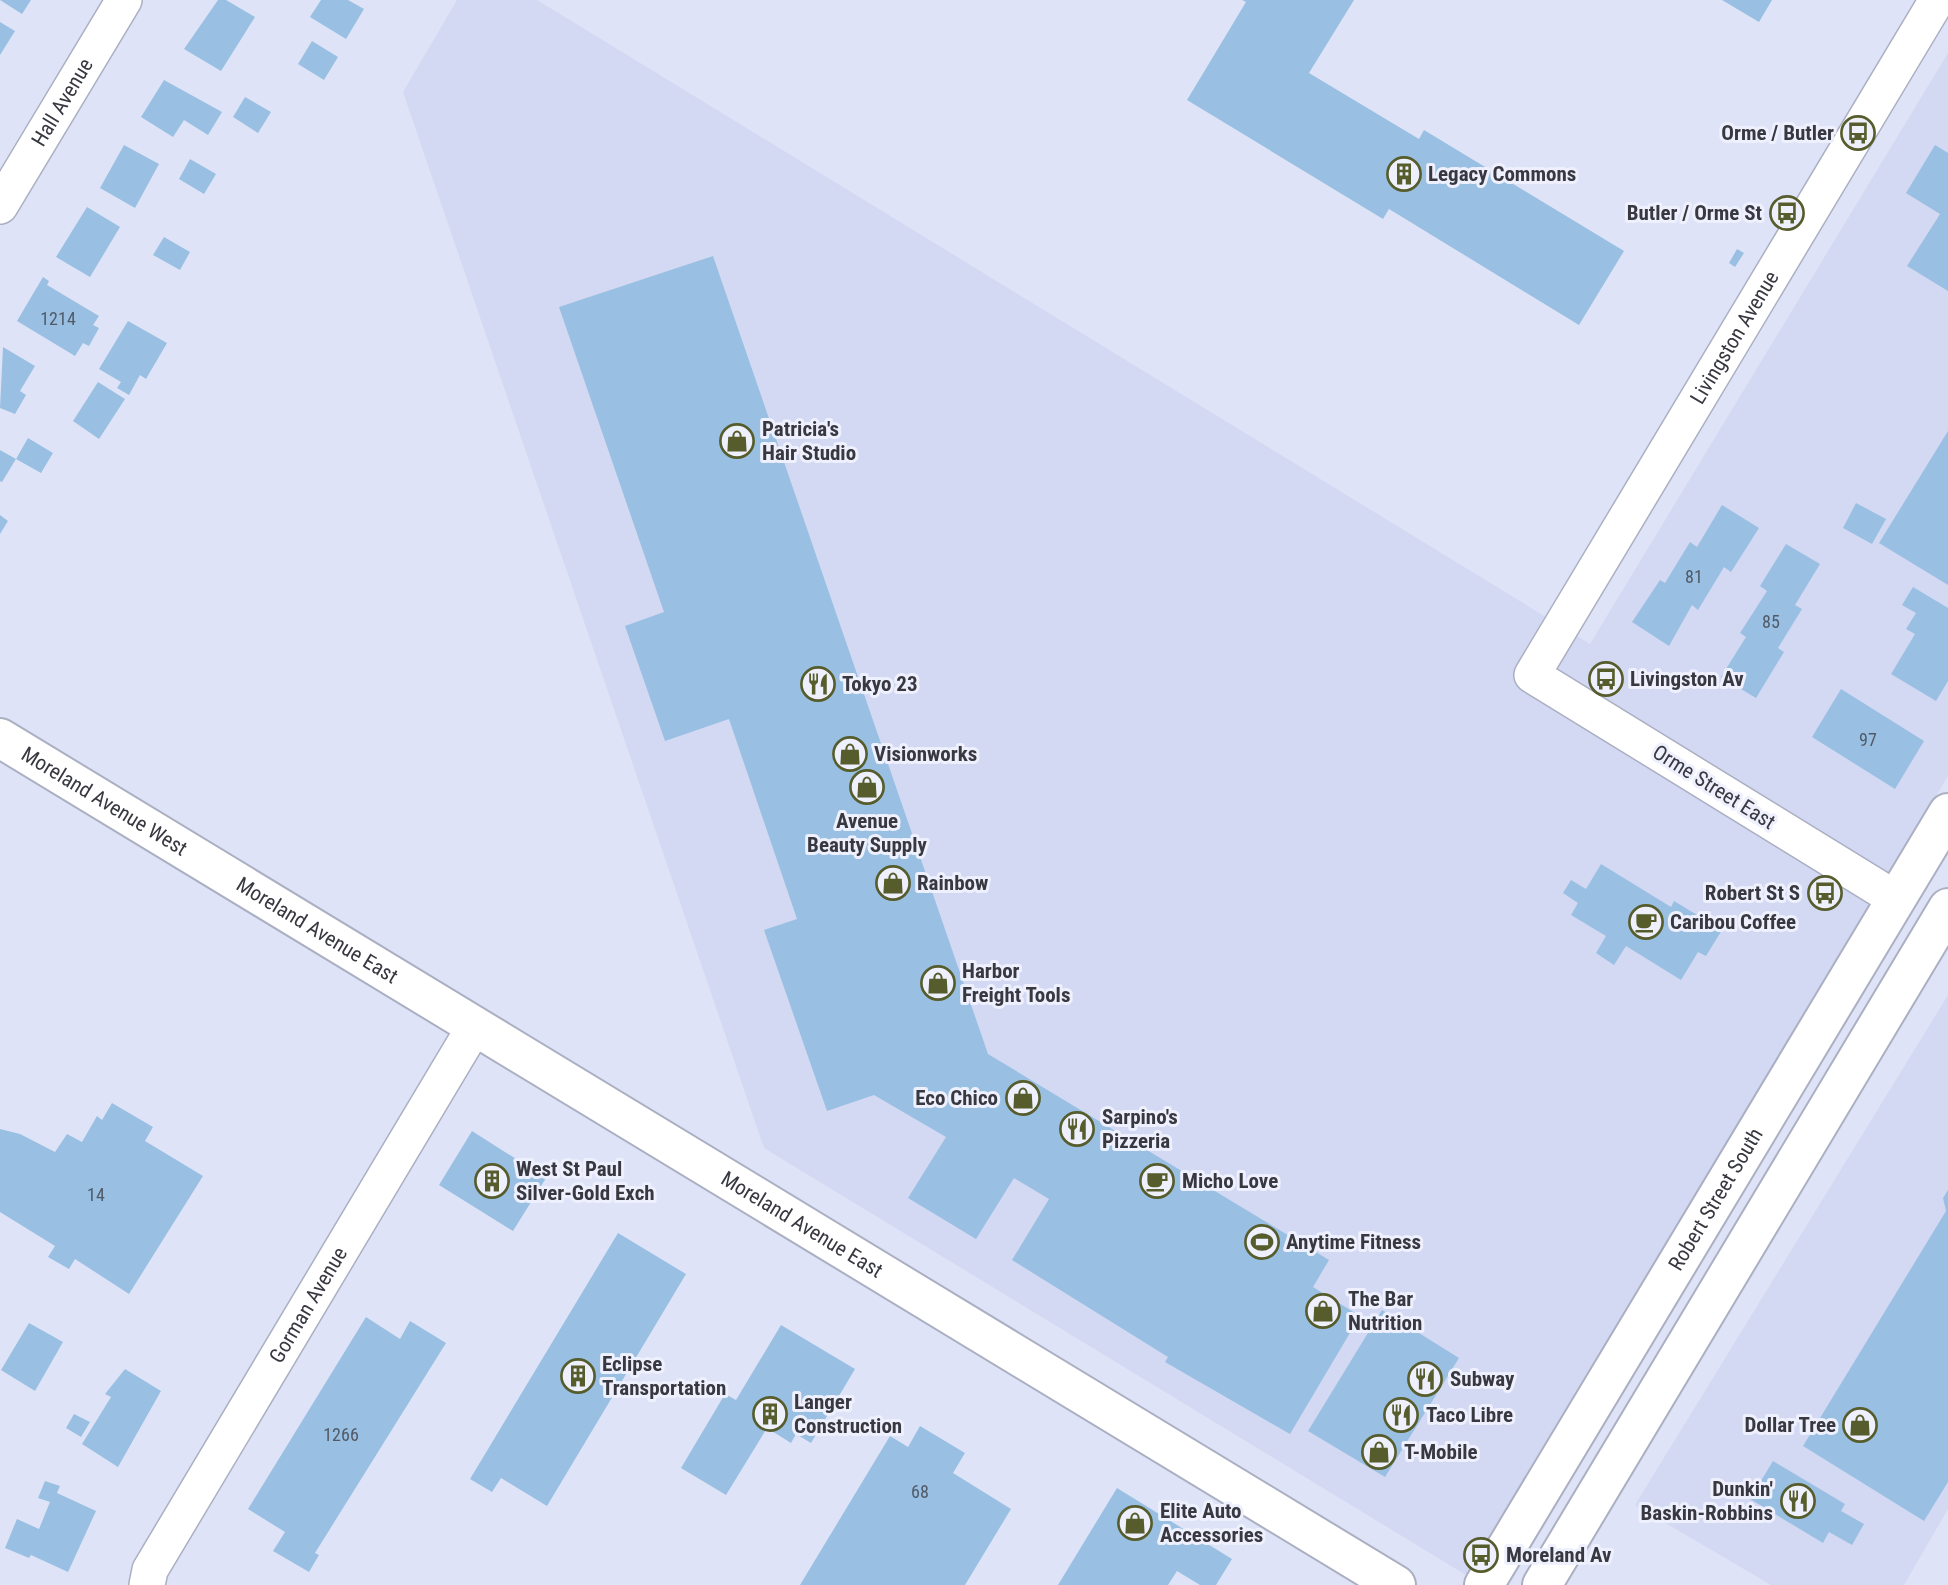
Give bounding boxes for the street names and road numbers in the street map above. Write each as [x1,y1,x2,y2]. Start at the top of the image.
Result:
street label: Hall Avenue [27,54,98,151]
street label: Livingston Avenue [1685,267,1784,408]
street label: Orme Street East [1648,740,1780,834]
street label: Moreland Avenue West [17,742,192,861]
street label: Moreland Avenue East [232,872,402,989]
street label: Robert Street South [1664,1124,1768,1275]
street label: Moreland Avenue East [717,1166,887,1283]
street label: Gorman Avenue [264,1243,352,1367]

